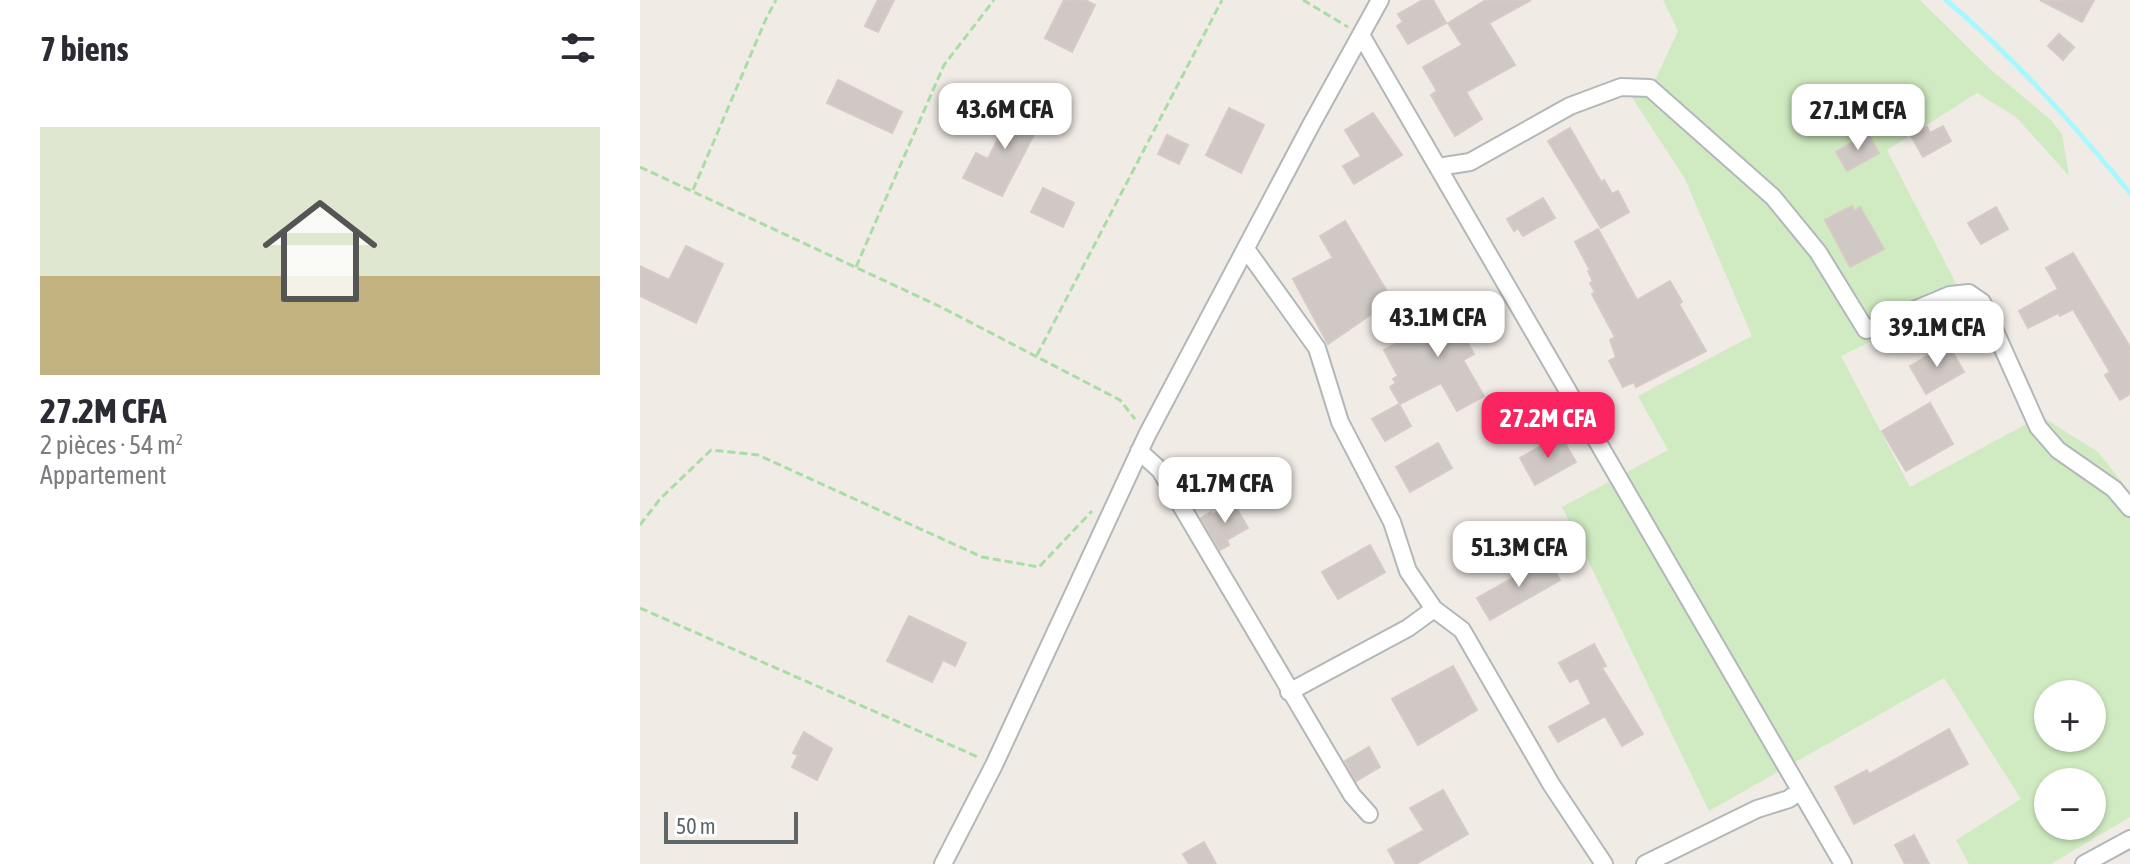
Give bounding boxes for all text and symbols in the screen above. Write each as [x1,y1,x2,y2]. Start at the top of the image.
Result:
icon: filters [556,26,600,70]
text: 7 biens [40,29,129,68]
pin: 43.6M CFA [913,83,1097,151]
pin: 27.1M CFA [1766,84,1950,152]
text: 43.6M CFA [957,94,1053,124]
text: 27.1M CFA [1810,95,1906,125]
icon: home [248,179,392,323]
pin: 43.1M CFA [1346,291,1530,359]
pin: 39.1M CFA [1845,301,2029,369]
text: 43.1M CFA [1390,302,1486,332]
text: 39.1M CFA [1889,312,1985,342]
text: 27.2M CFA [40,391,166,430]
pin: 27.2M CFA [1456,392,1640,460]
text: 27.2M CFA [1500,403,1596,433]
text: 2 pièces · 54 m² [40,430,183,460]
pin: 41.7M CFA [1133,457,1317,525]
text: Appartement [40,460,167,490]
text: 41.7M CFA [1177,468,1273,498]
pin: 51.3M CFA [1427,521,1611,589]
text: 51.3M CFA [1471,532,1567,562]
map controls [2034,680,2106,840]
button: + [2034,680,2106,752]
button: − [2034,768,2106,840]
scale bar [664,808,798,844]
text: 50 m [676,813,716,839]

